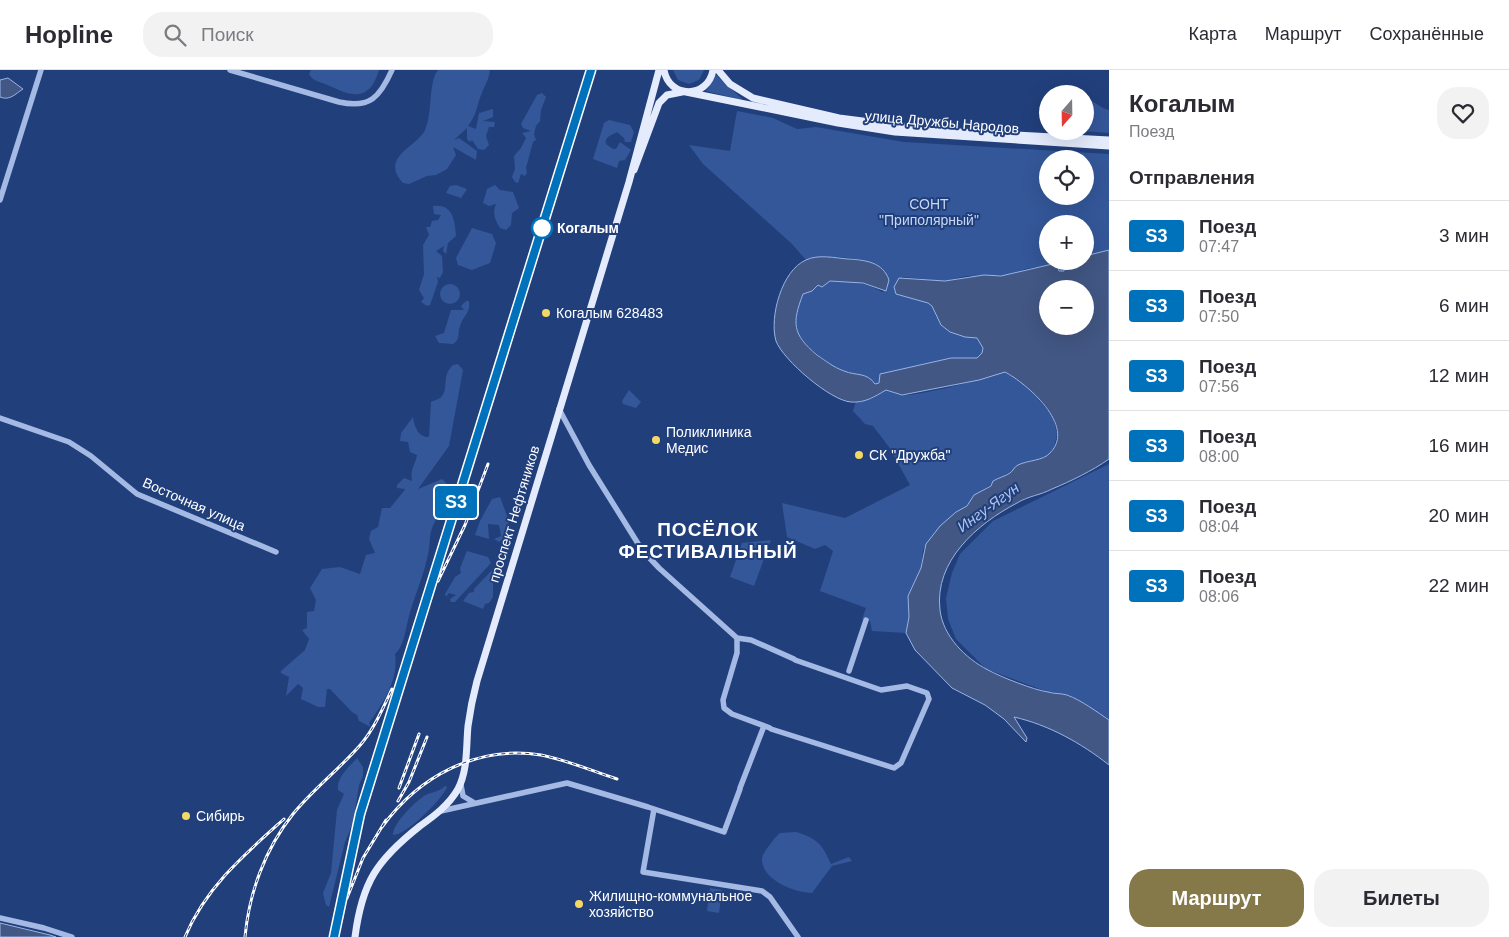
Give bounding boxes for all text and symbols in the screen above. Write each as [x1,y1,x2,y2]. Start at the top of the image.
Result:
search box [143,12,493,57]
text: Hopline [25,21,113,48]
icon: search [161,21,189,49]
text: Поиск [201,24,254,45]
text: Карта [1189,24,1237,44]
text: Маршрут [1265,24,1341,44]
text: Сохранённые [1369,24,1484,44]
north arrow [1039,85,1094,140]
map controls [1039,85,1094,335]
button: heart [1437,87,1489,139]
text: Когалым [1129,90,1235,117]
street label: улица Дружбы Народов [864,107,1020,137]
text: Поезд [1129,123,1174,140]
button: locate [1039,150,1094,205]
text: Отправления [1129,167,1255,188]
park label: СОНТ "Приполярный" [879,196,979,228]
button: + [1039,215,1094,270]
text: Поезд [1199,216,1256,237]
marker: Когалым [531,217,553,239]
place label: Когалым [557,220,619,236]
text: 3 мин [1439,225,1489,246]
text: S3 [1145,226,1168,246]
text: 07:47 [1199,238,1239,255]
button: − [1039,280,1094,335]
text: Поезд [1199,286,1256,307]
text: 6 мин [1439,295,1489,316]
text: S3 [1145,296,1168,316]
place label: Когалым 628483 [556,305,663,321]
marker: Когалым 628483 [540,307,552,319]
text: 07:50 [1199,308,1239,325]
text: Поезд [1199,356,1256,377]
text: 12 мин [1428,365,1489,386]
text: S3 [1145,366,1168,386]
text: 07:56 [1199,378,1239,395]
place label: Поликлиника Медис [666,424,752,456]
text: Поезд [1199,426,1256,447]
marker: Поликлиника Медис [650,434,662,446]
text: 16 мин [1428,435,1489,456]
text: S3 [1145,436,1168,456]
street label: проспект Нефтяников [486,444,542,584]
place label: СК "Дружба" [869,447,950,463]
text: 08:00 [1199,448,1239,465]
marker: СК "Дружба" [853,449,865,461]
street label: Восточная улица [140,474,248,534]
water label: Ингу-Ягун [954,479,1022,535]
line badge: S3 [434,486,478,518]
text: S3 [445,492,467,512]
text: Поезд [1199,496,1256,517]
text: 20 мин [1428,505,1489,526]
text: S3 [1145,506,1168,526]
text: 08:04 [1199,518,1239,535]
district label: ПОСЁЛОК ФЕСТИВАЛЬНЫЙ [618,519,798,562]
text: Поезд [1199,566,1256,587]
text: 22 мин [1428,575,1489,596]
text: S3 [1145,576,1168,596]
text: 08:06 [1199,588,1239,605]
place label: Сибирь [196,808,245,824]
marker: Сибирь [180,810,192,822]
button: Маршрут [1129,869,1304,927]
button: Билеты [1314,869,1489,927]
place label: Жилищно-коммунальное хозяйство [589,888,752,920]
marker: Жилищно-коммунальное хозяйство [573,898,585,910]

